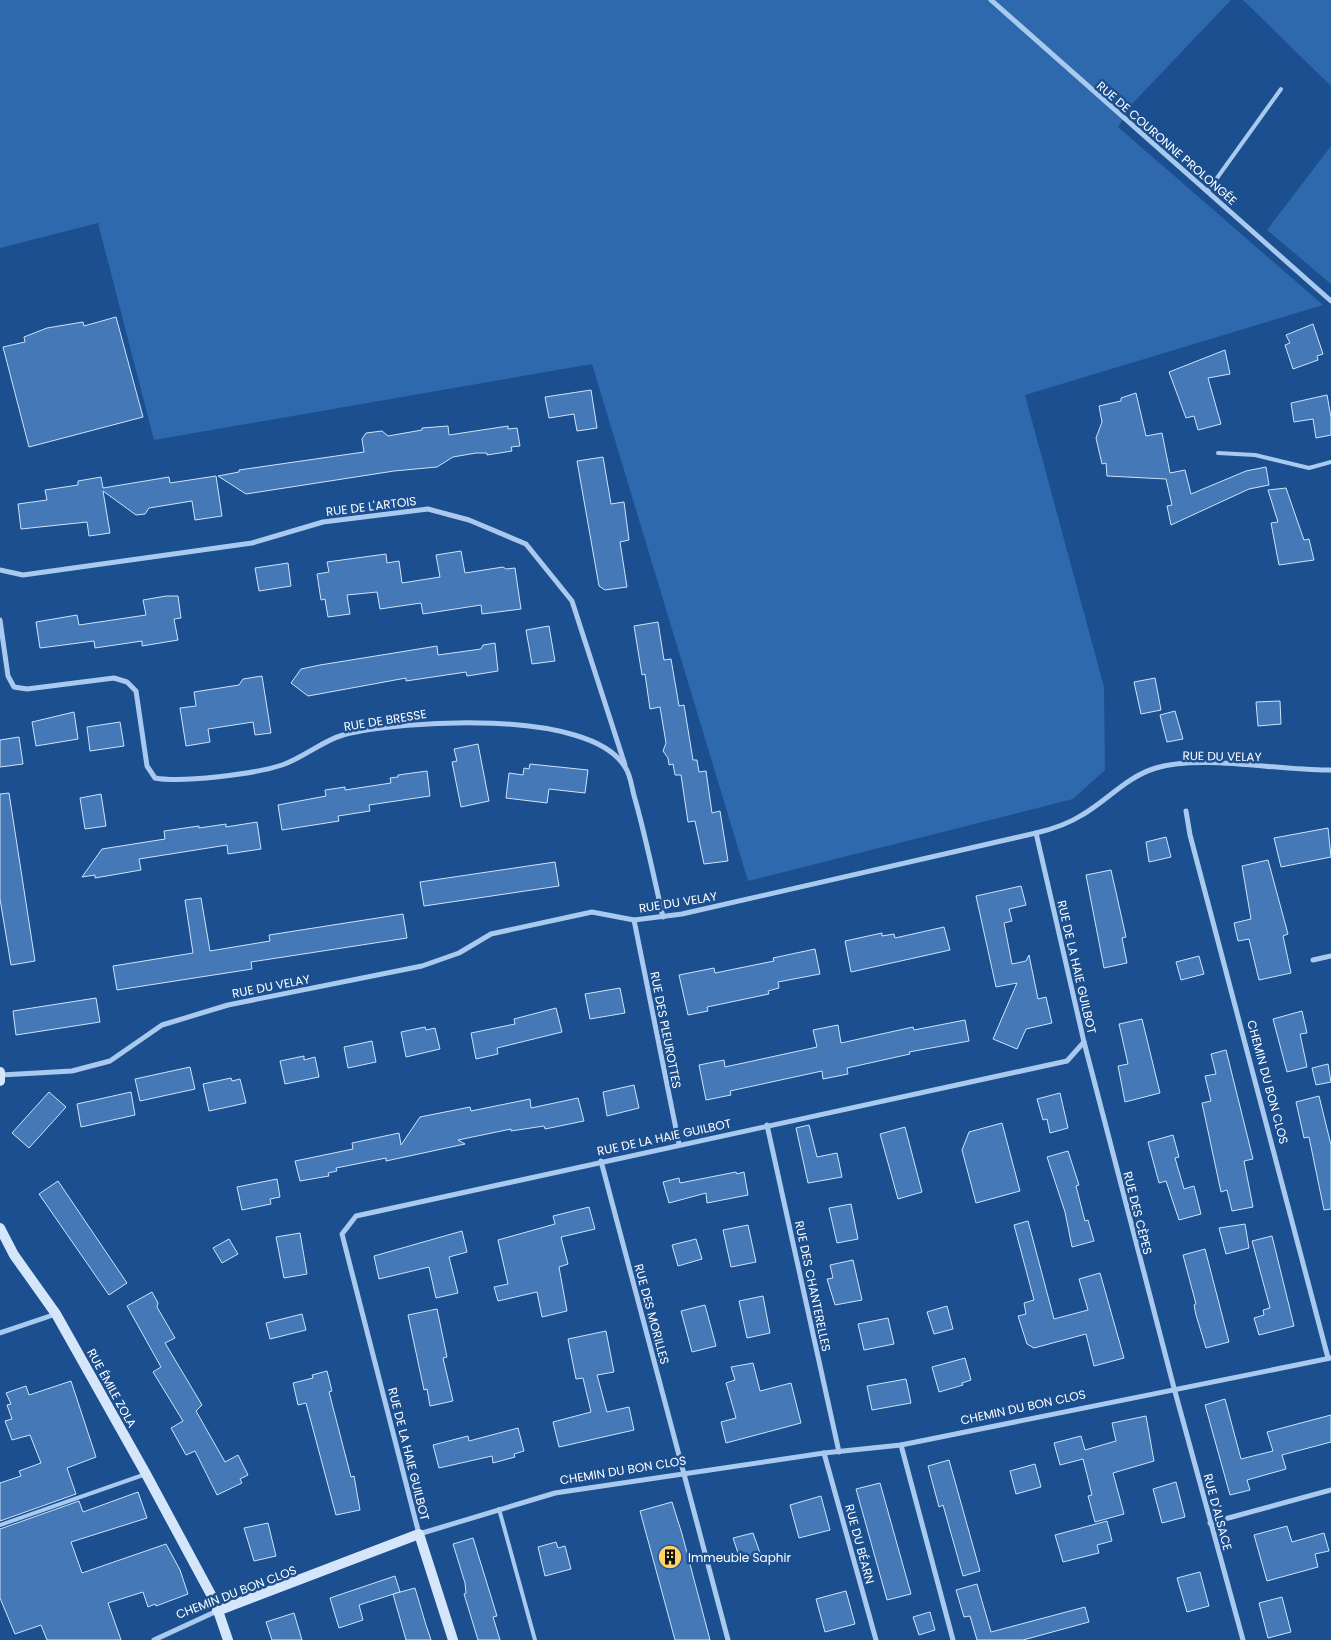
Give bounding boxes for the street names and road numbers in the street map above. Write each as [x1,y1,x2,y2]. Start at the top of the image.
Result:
street label: RUE DE COURONNE PROLONGÉE [1093,77,1241,209]
street label: RUE DE L'ARTOIS [325,492,417,520]
street label: RUE DE BRESSE [342,705,428,735]
street label: RUE DU VELAY [1182,747,1262,765]
street label: RUE DU VELAY [638,887,718,917]
street label: RUE DE LA HAIE GUILBOT [1053,899,1101,1036]
street label: RUE DU VELAY [231,970,311,1002]
street label: RUE DES PLEUROTTES [646,970,686,1090]
street label: CHEMIN DU BON CLOS [1243,1018,1293,1146]
street label: RUE DE LA HAIE GUILBOT [595,1114,733,1160]
street label: RUE DES CÈPES [1119,1170,1157,1256]
street label: RUE DES CHANTERELLES [791,1219,835,1353]
street label: RUE DES MORILLES [630,1262,674,1366]
street label: RUE ÉMILE ZOLA [83,1345,141,1431]
street label: CHEMIN DU BON CLOS [959,1385,1087,1429]
street label: RUE DE LA HAIE GUILBOT [384,1386,434,1523]
street label: CHEMIN DU BON CLOS [559,1452,687,1488]
street label: RUE D'ALSACE [1200,1472,1236,1552]
street label: RUE DU BÉARN [841,1502,879,1586]
street label: CHEMIN DU BON CLOS [173,1561,299,1623]

